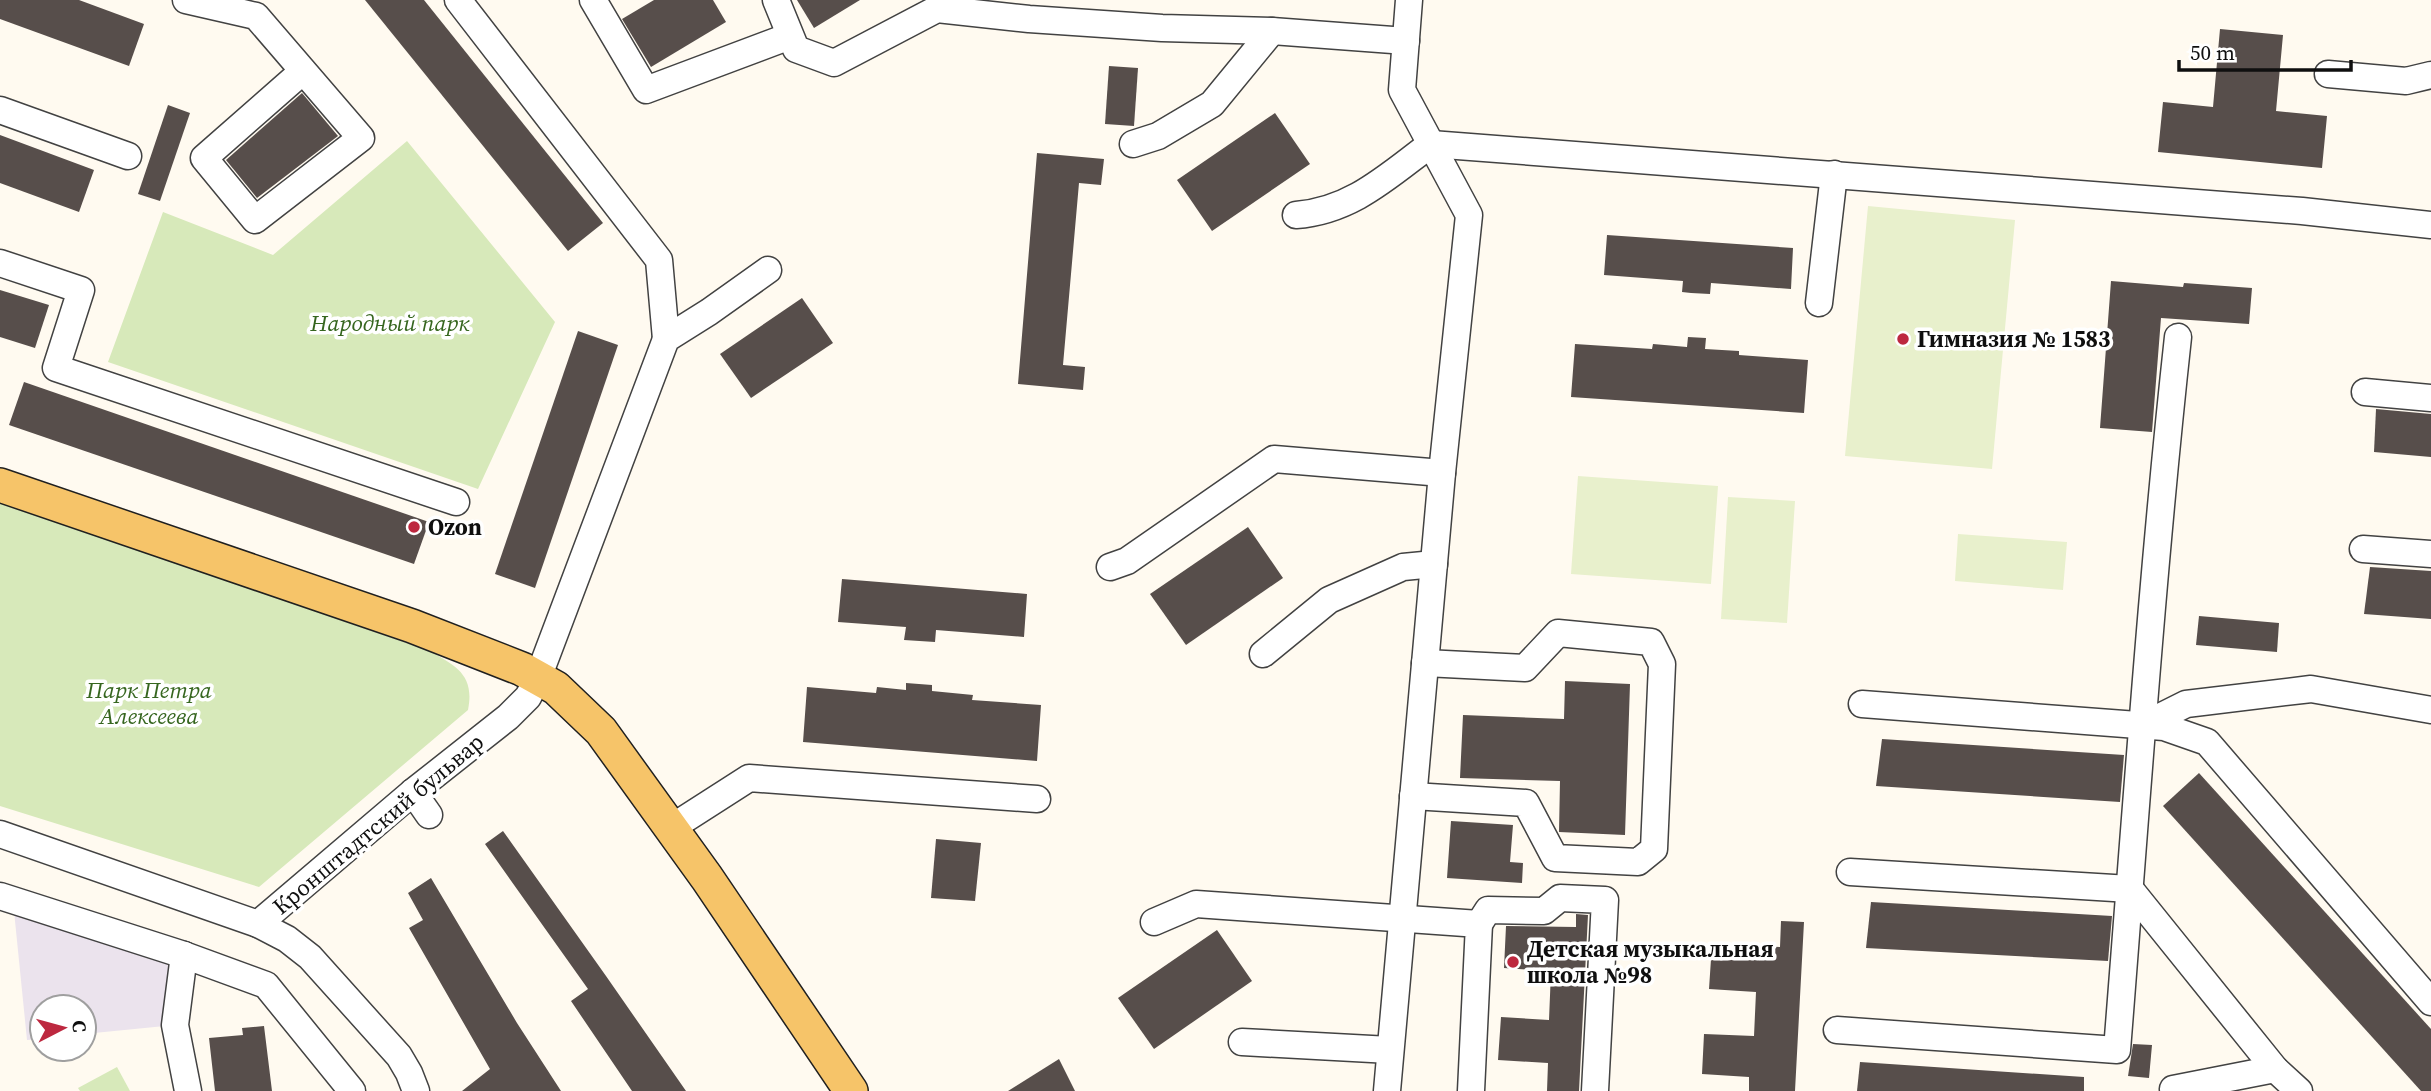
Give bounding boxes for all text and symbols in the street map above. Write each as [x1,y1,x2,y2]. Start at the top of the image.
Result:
scale bar [2179,28,2350,72]
text: 50 m [2190,38,2235,67]
park label: Народный парк [309,307,470,339]
place label: Гимназия № 1583 [1917,323,2111,355]
marker: Гимназия № 1583 [1895,331,1911,347]
place label: Ozon [428,511,482,543]
marker: Ozon [406,519,422,535]
park label: Парк Петра Алексеева [85,674,212,732]
street label: Кронштадтский бульвар [266,726,490,922]
place label: Детская музыкальная школа №98 [1527,933,1774,991]
marker: Детская музыкальная школа №98 [1505,954,1521,970]
north arrow [28,993,98,1063]
text: С [66,1019,93,1034]

